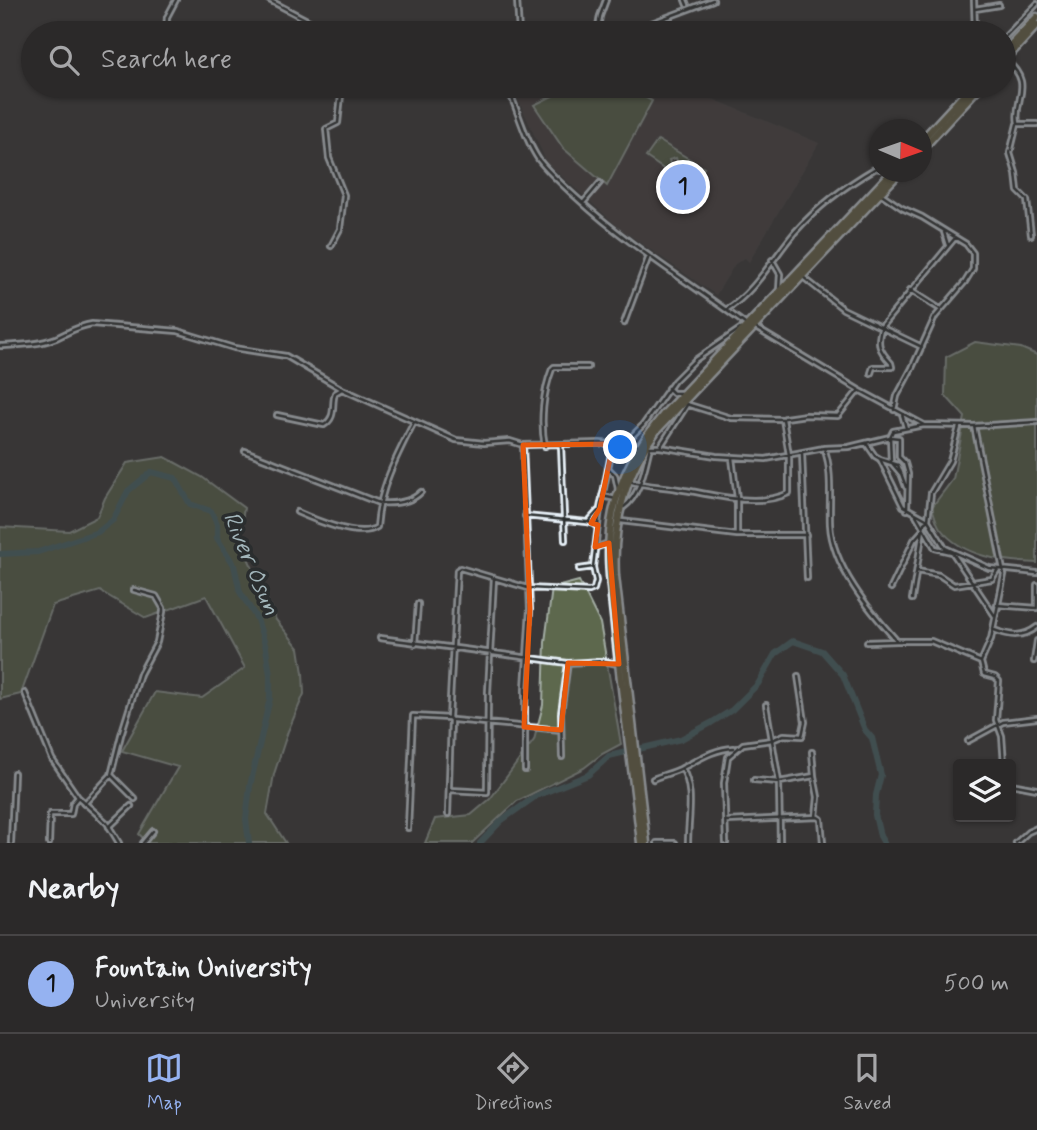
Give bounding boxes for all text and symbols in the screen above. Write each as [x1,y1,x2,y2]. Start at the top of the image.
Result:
search box [21,21,1016,98]
icon: search [45,41,83,79]
text: Search here [101,43,232,77]
north arrow [869,119,932,182]
pin: 1 [660,161,706,213]
your location [603,430,637,464]
water label: River Osun [215,507,286,620]
map controls [953,759,1016,822]
button: layers [953,759,1016,822]
text: Nearby [28,869,119,908]
text: Fountain University [95,952,312,986]
text: 1 [46,969,56,999]
text: 500 m [944,969,1009,999]
text: University [95,986,195,1016]
tab: Map [145,1049,183,1116]
tab: Directions [474,1049,553,1116]
tab: Saved [843,1049,891,1116]

